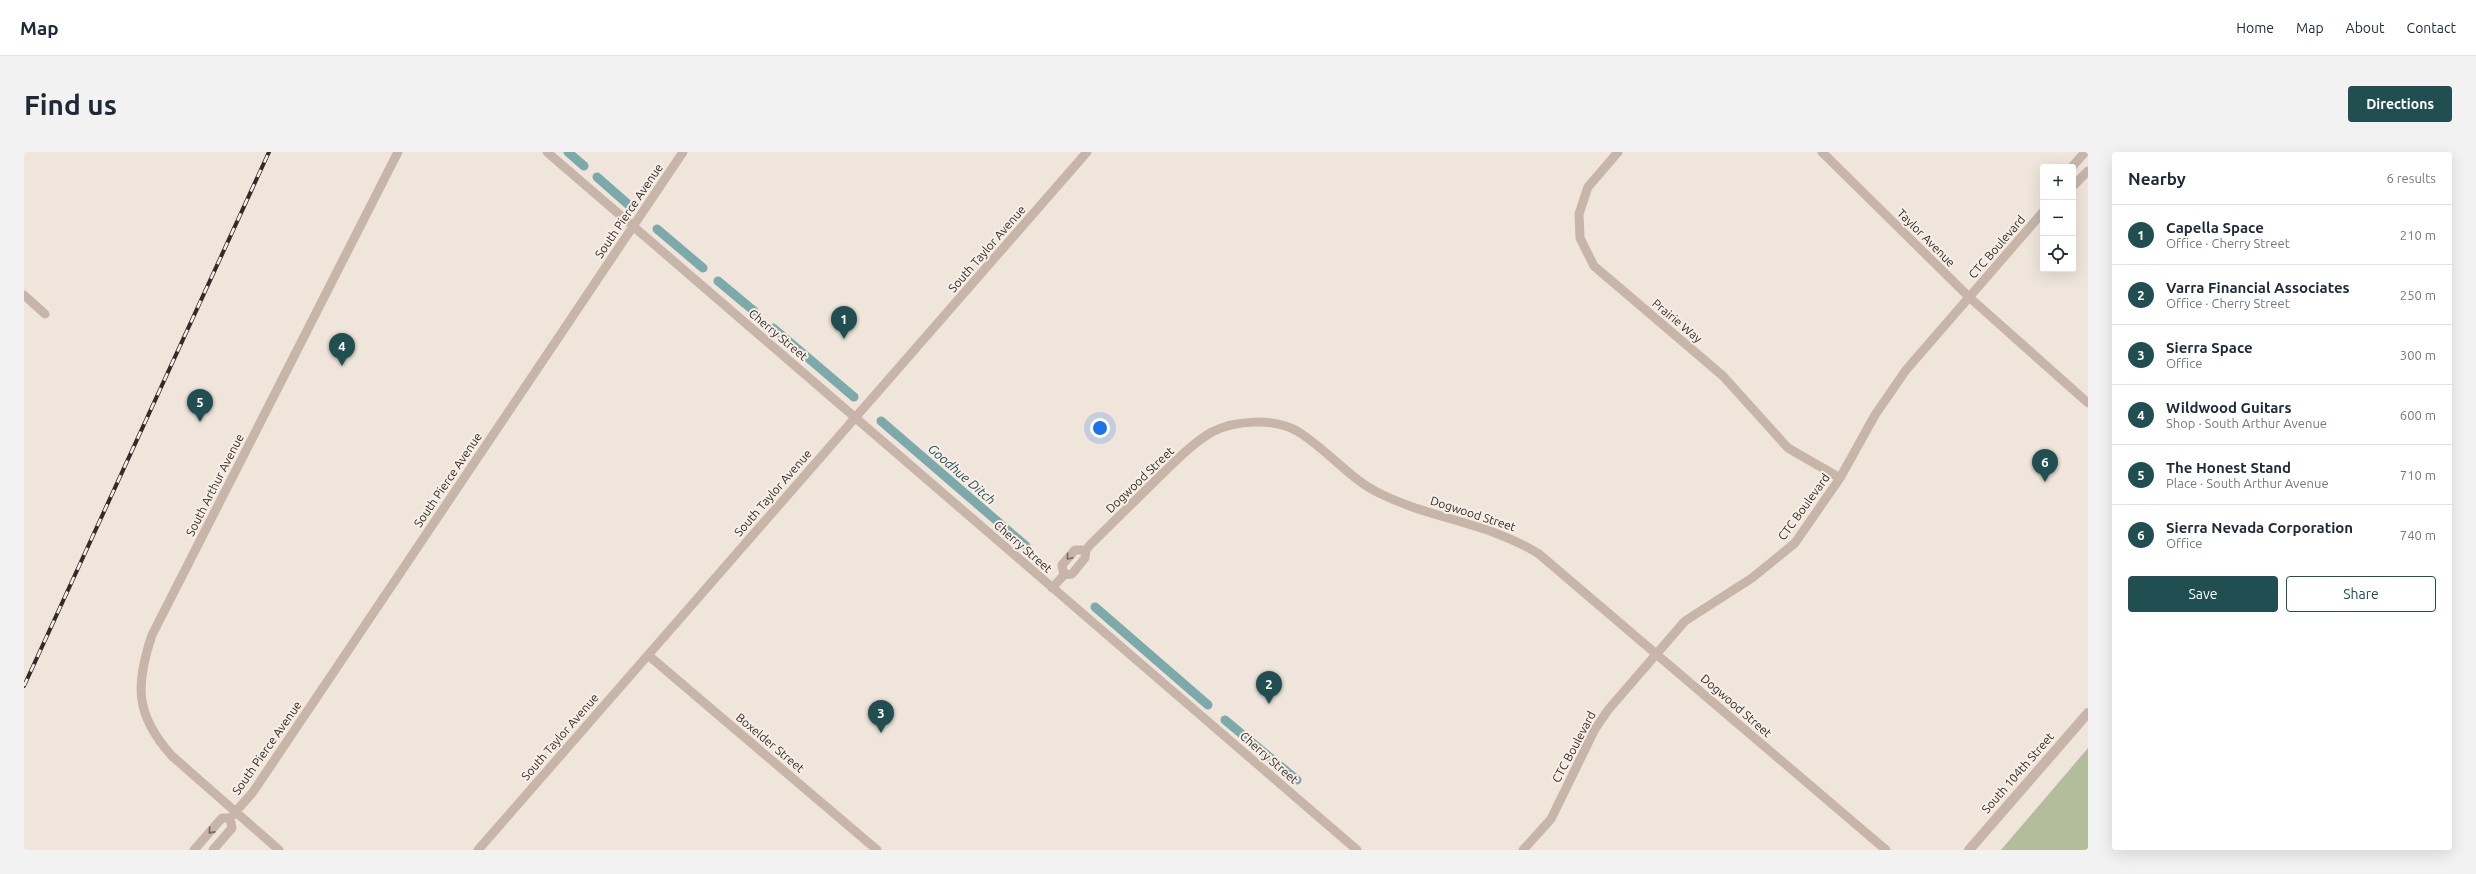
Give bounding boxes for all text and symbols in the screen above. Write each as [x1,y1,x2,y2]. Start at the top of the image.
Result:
text: Map [20,17,59,39]
text: Home [2236,20,2274,36]
text: Map [2296,20,2324,36]
text: About [2346,20,2385,36]
text: Contact [2407,20,2456,36]
button: Directions [2348,86,2452,122]
text: Find us [24,89,117,120]
street label: South Pierce Avenue [592,161,665,260]
map controls [2040,164,2076,272]
button: + [2040,164,2076,200]
text: Nearby [2128,169,2186,188]
text: 6 results [2386,171,2436,185]
button: − [2040,200,2076,236]
street label: South Taylor Avenue [945,203,1028,295]
street label: Taylor Avenue [1895,206,1958,269]
street label: CTC Boulevard [1966,213,2027,281]
text: Capella Space [2166,219,2264,236]
text: 1 [2137,228,2145,242]
text: 210 m [2400,228,2436,242]
button: locate [2040,236,2076,272]
text: Office · Cherry Street [2166,236,2290,250]
text: Varra Financial Associates [2166,279,2350,296]
text: 2 [2137,288,2145,302]
text: 250 m [2400,288,2436,302]
street label: Prairie Way [1650,296,1705,345]
text: Office · Cherry Street [2166,296,2290,310]
street label: Cherry Street [746,306,810,363]
pin: 1 [831,306,857,339]
pin: 4 [329,333,355,366]
text: Sierra Space [2166,339,2253,356]
text: 3 [2137,348,2145,362]
text: 300 m [2400,348,2436,362]
text: Office [2166,356,2202,370]
pin: 5 [187,389,213,422]
text: Wildwood Guitars [2166,399,2292,416]
text: 4 [2137,408,2145,422]
text: 600 m [2400,408,2436,422]
text: Shop · South Arthur Avenue [2166,416,2327,430]
your location [1090,418,1110,438]
street label: South Pierce Avenue [411,430,484,529]
street label: South Arthur Avenue [183,431,246,538]
water label: Goodhue Ditch [926,441,998,507]
street label: Dogwood Street [1103,444,1176,515]
street label: South Taylor Avenue [731,447,814,539]
pin: 6 [2032,449,2058,482]
text: The Honest Stand [2166,459,2291,476]
text: 5 [2137,468,2145,482]
text: 710 m [2400,468,2436,482]
street label: CTC Boulevard [1775,471,1832,542]
text: Place · South Arthur Avenue [2166,476,2329,490]
street label: Dogwood Street [1429,494,1518,534]
street label: Cherry Street [992,518,1055,575]
text: Sierra Nevada Corporation [2166,519,2353,536]
text: 6 [2137,528,2145,542]
text: 740 m [2400,528,2436,542]
text: Office [2166,536,2202,550]
one-way arrow [1067,553,1074,560]
button: Save [2128,576,2278,612]
button: Share [2286,576,2436,612]
pin: 2 [1256,671,1282,704]
street label: Dogwood Street [1698,672,1774,740]
street label: South Taylor Avenue [518,691,601,783]
street label: South Pierce Avenue [229,698,304,797]
pin: 3 [868,700,894,733]
street label: CTC Boulevard [1549,709,1598,785]
street label: Boxelder Street [734,710,807,775]
street label: Cherry Street [1238,729,1301,786]
street label: South 104th Street [1979,729,2056,816]
one-way arrow [208,826,215,834]

